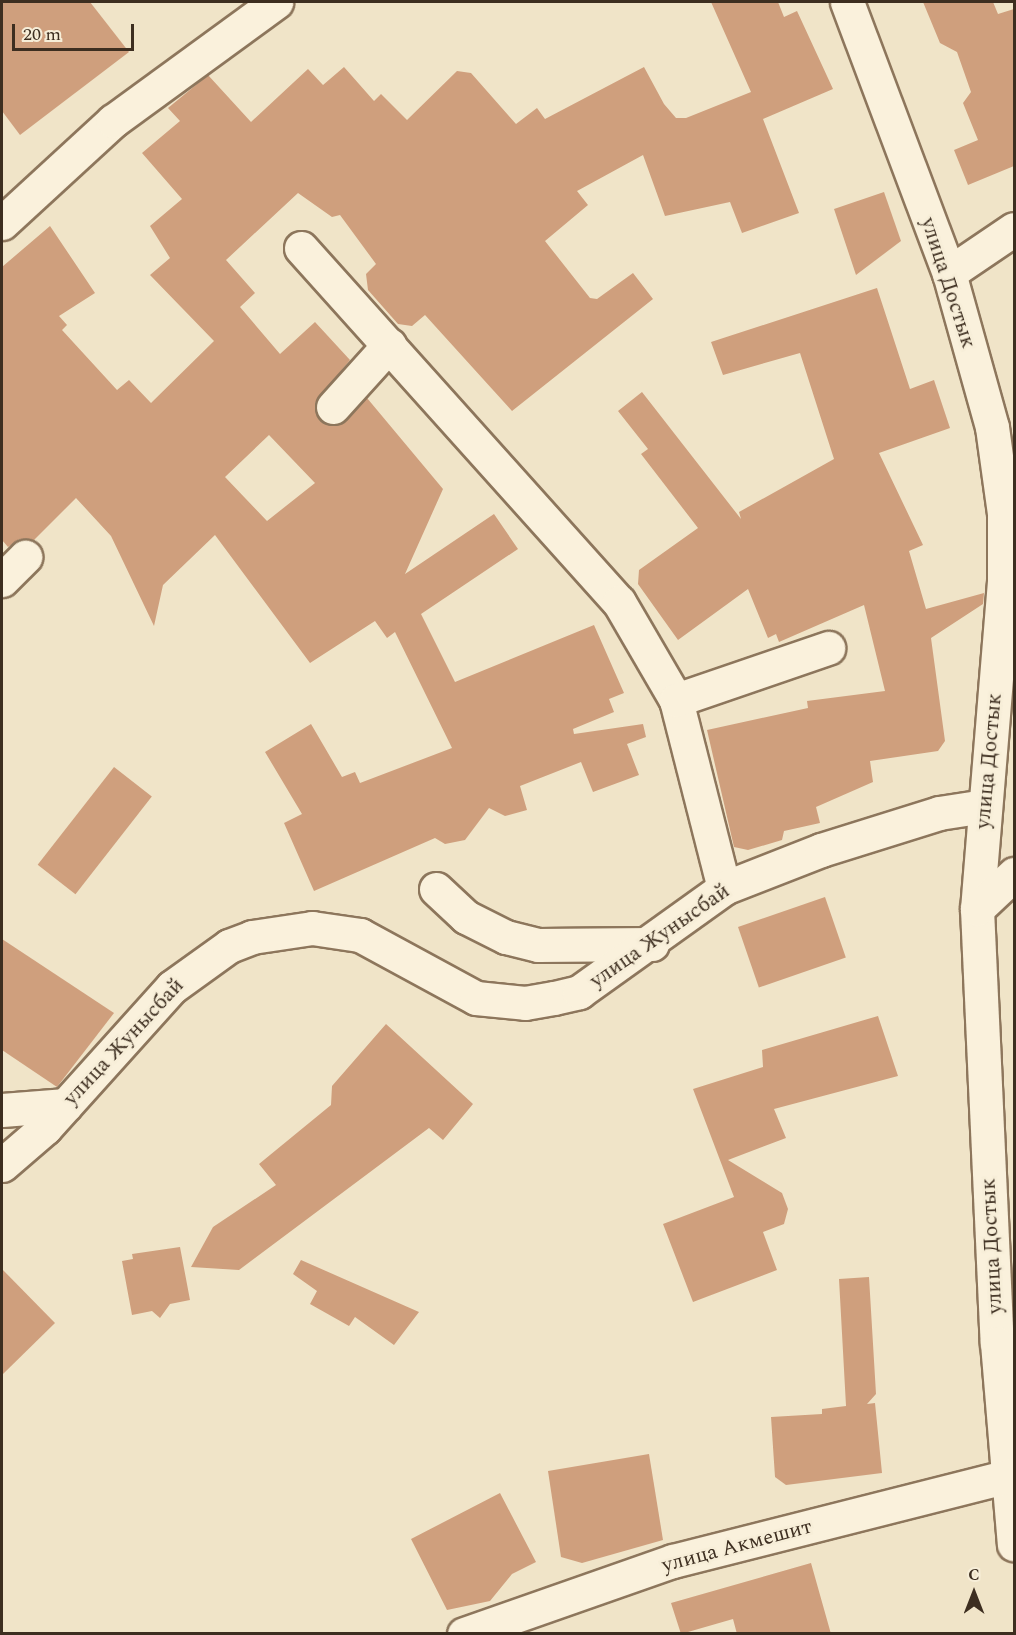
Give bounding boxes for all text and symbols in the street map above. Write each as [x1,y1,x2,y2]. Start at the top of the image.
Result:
scale bar [15,12,136,50]
text: 20 m [23,21,61,48]
street label: улица Достык [915,214,981,352]
street label: улица Достык [971,692,1007,830]
street label: улица Жунысбай [585,878,735,994]
street label: улица Жунысбай [59,973,189,1111]
street label: улица Достык [976,1177,1008,1315]
street label: улица Акмешит [659,1514,815,1578]
north arrow [944,1563,1004,1623]
text: С [968,1563,980,1587]

